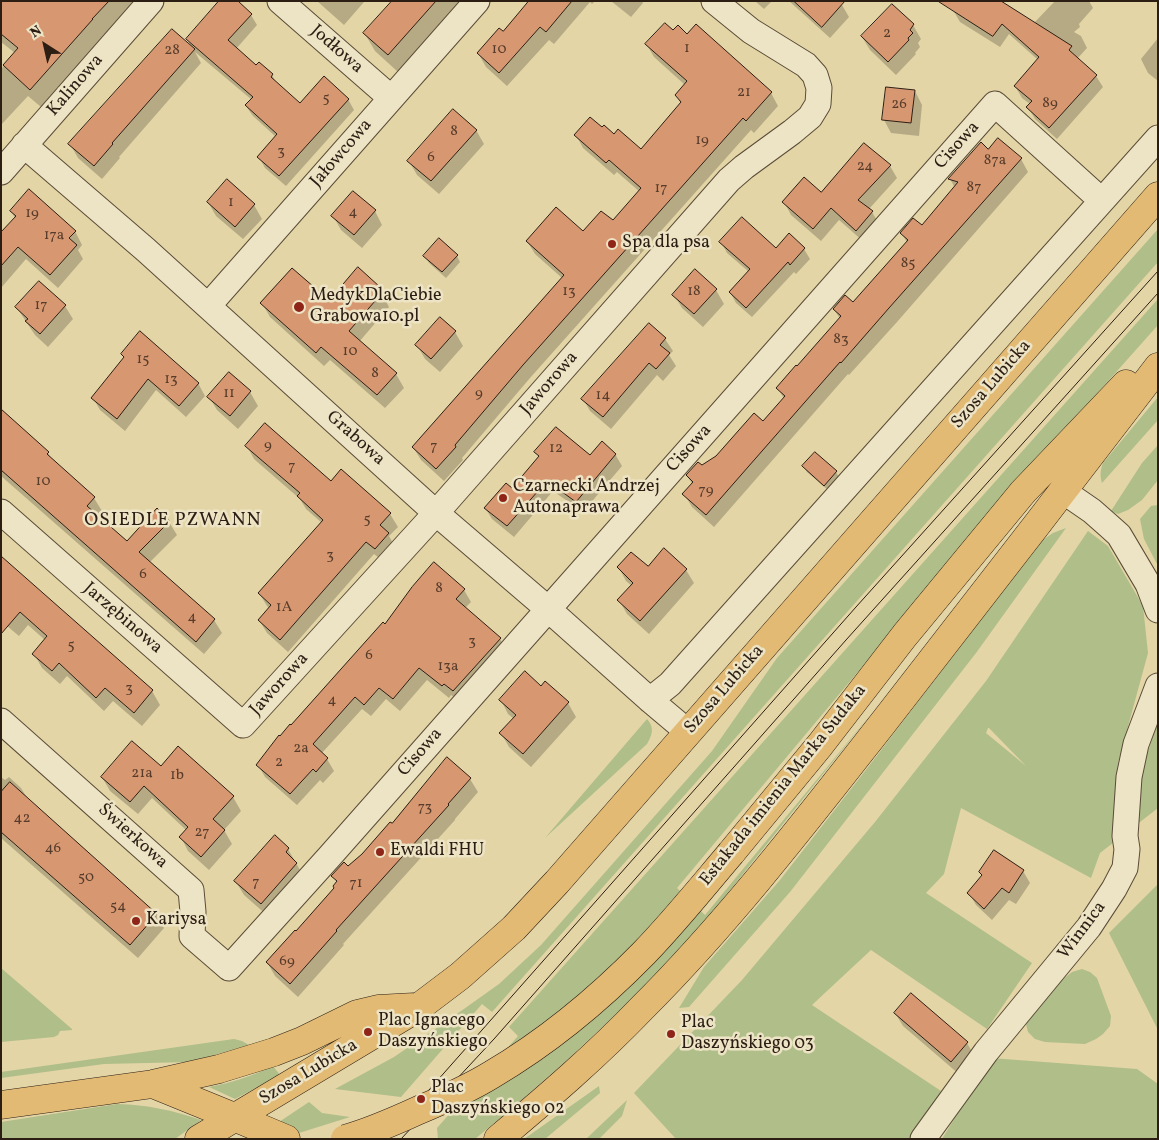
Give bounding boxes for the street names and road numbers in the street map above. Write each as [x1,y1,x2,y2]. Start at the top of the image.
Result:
street label: Jodłowa [305,21,367,79]
street label: Kalinowa [43,51,109,121]
street label: Jałowcowa [306,115,378,193]
street label: Cisowa [931,118,985,174]
street label: Szosa Lubicka [948,336,1036,434]
street label: Jaworowa [516,348,584,420]
street label: Grabowa [321,407,389,471]
street label: Cisowa [663,421,717,477]
street label: Jarzębinowa [78,579,166,659]
street label: Szosa Lubicka [681,641,769,739]
street label: Jaworowa [246,649,314,721]
street label: Estakada imienia Marka Sudaka [696,681,872,891]
street label: Cisowa [394,724,448,782]
street label: Świerkowa [92,800,172,874]
street label: Winnica [1054,898,1112,964]
street label: Szosa Lubicka [256,1035,362,1111]

